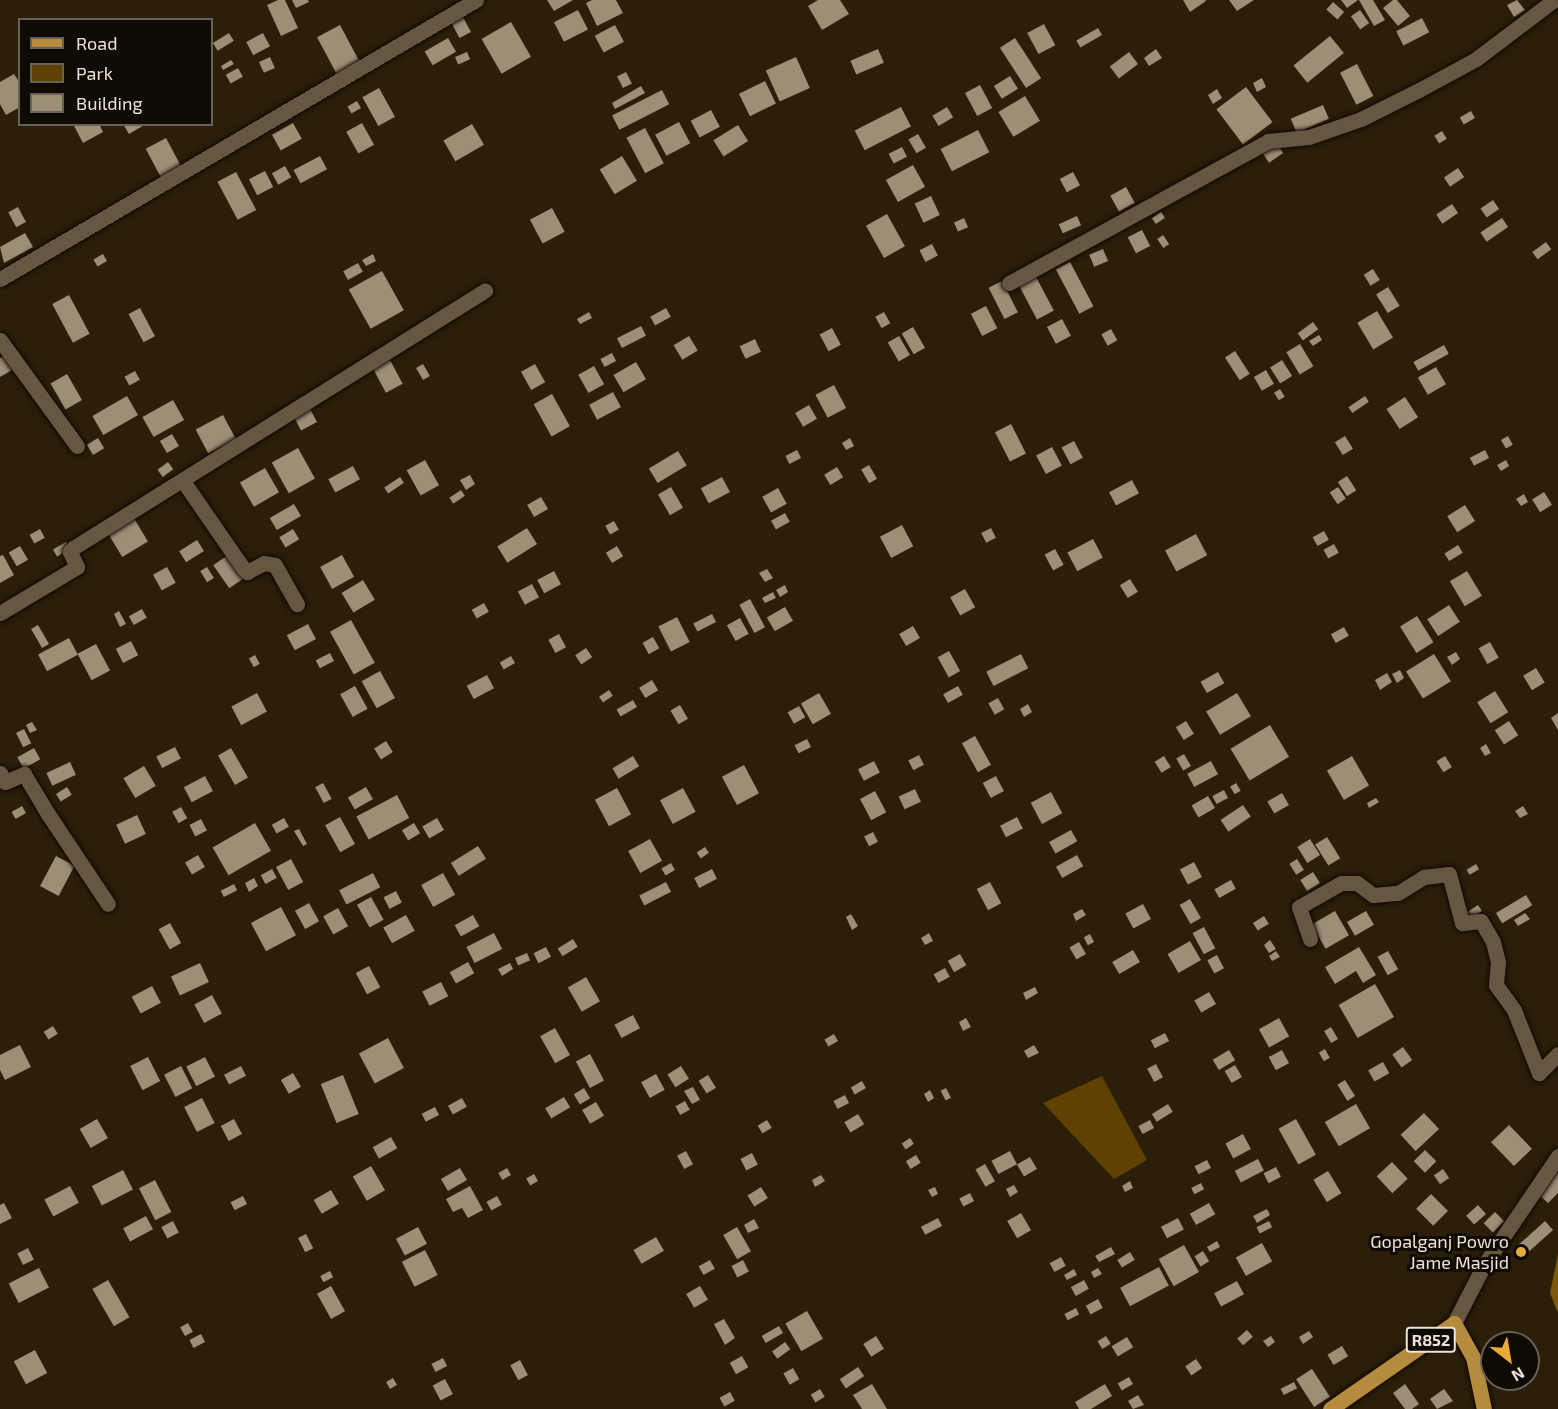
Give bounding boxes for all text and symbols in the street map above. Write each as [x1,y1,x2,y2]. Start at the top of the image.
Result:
legend [18,18,213,126]
text: Road [76,32,117,54]
text: Park [76,62,113,84]
text: Building [76,92,143,114]
place label: Gopalganj Powro Jame Masjid [1370,1231,1509,1274]
marker: Gopalganj Powro Jame Masjid [1514,1245,1528,1259]
road number: R852 [1406,1327,1456,1353]
north arrow [1480,1331,1540,1391]
text: N [1509,1364,1528,1386]

